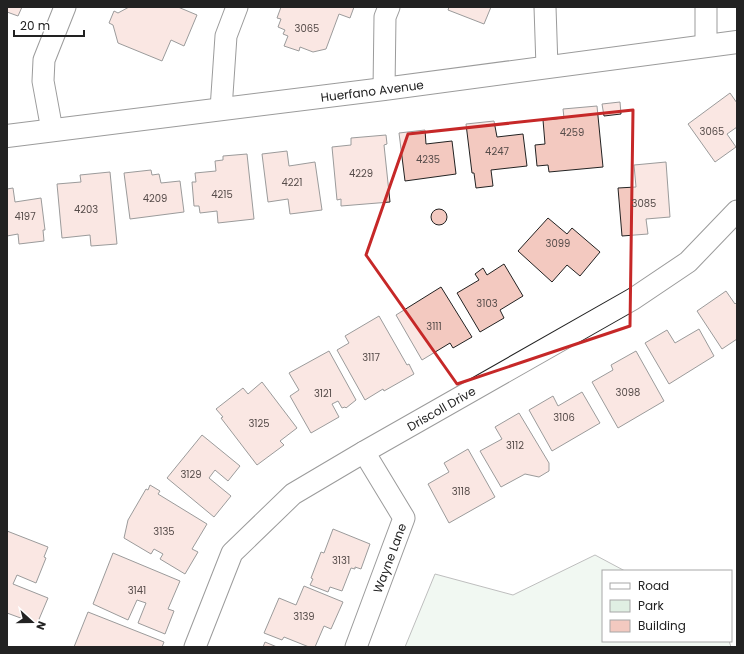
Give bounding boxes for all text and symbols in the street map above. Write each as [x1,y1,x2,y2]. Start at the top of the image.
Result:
scale bar [14,12,84,38]
text: 20 m [20,17,50,34]
house number: 3065 [295,21,319,36]
street label: Huerfano Avenue [320,75,425,105]
house number: 3065 [700,124,724,139]
house number: 4259 [560,125,584,140]
house number: 4247 [485,144,509,159]
house number: 4235 [416,152,440,167]
house number: 4229 [349,166,373,181]
house number: 4221 [282,175,303,190]
house number: 4215 [211,187,233,202]
house number: 4209 [143,191,167,206]
house number: 3085 [632,196,656,211]
house number: 4203 [74,202,98,217]
house number: 4197 [14,209,36,224]
house number: 3099 [546,236,570,251]
house number: 3103 [476,296,498,311]
house number: 3111 [426,319,442,334]
house number: 3117 [362,350,380,365]
street label: Driscoll Drive [404,382,478,434]
house number: 3098 [616,385,640,400]
house number: 3121 [314,386,332,401]
house number: 3106 [553,410,575,425]
house number: 3125 [248,416,270,431]
house number: 3112 [506,438,524,453]
house number: 3129 [180,467,202,482]
house number: 3118 [452,484,470,499]
street label: Wayne Lane [368,521,410,595]
house number: 3135 [153,524,175,539]
house number: 3131 [332,553,350,568]
legend [602,570,732,642]
text: Road [638,577,669,594]
house number: 3141 [128,583,146,598]
text: Park [638,597,665,614]
north arrow [12,602,52,642]
house number: 3139 [293,609,315,624]
text: Building [638,617,686,634]
text: N [32,619,50,632]

